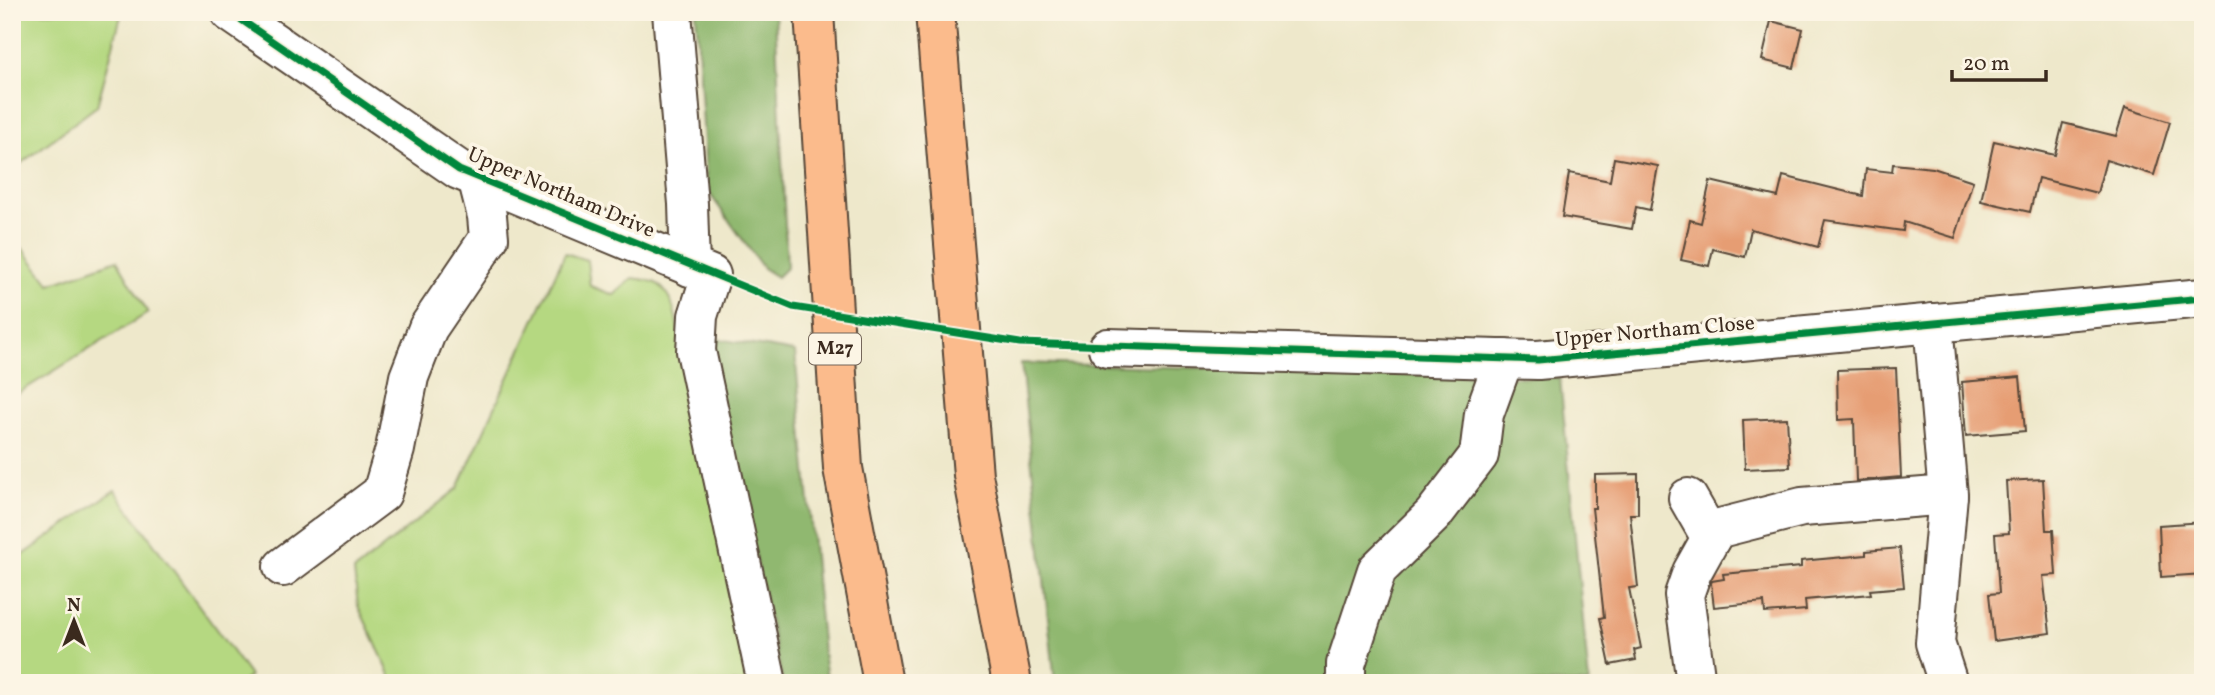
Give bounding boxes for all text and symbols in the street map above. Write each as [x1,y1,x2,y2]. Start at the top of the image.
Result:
scale bar [1952,38,2047,82]
text: 20 m [1963,50,2009,79]
street label: Upper Northam Drive [463,140,659,246]
street label: Upper Northam Close [1554,309,1756,355]
road number: M27 [809,334,861,364]
north arrow [38,586,108,656]
text: N [67,593,81,619]

